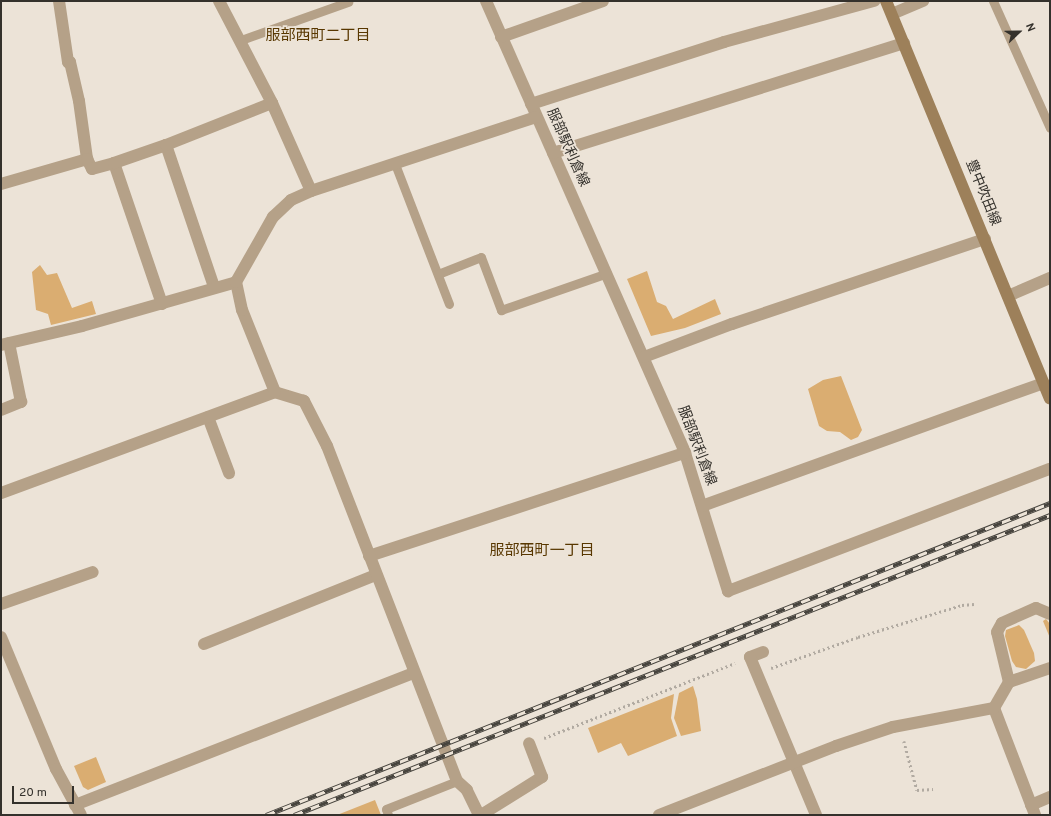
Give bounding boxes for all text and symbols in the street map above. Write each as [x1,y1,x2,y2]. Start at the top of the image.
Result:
north arrow [999,12,1039,52]
text: N [1022,21,1038,34]
district label: 服部西町二丁目 [266,28,370,46]
street label: 服部駅利倉線 [542,106,592,190]
street label: 豊中吹田線 [961,157,1003,229]
street label: 服部駅利倉線 [673,404,719,488]
district label: 服部西町一丁目 [490,543,594,561]
scale bar [14,778,76,804]
text: 20 m [19,785,47,801]

